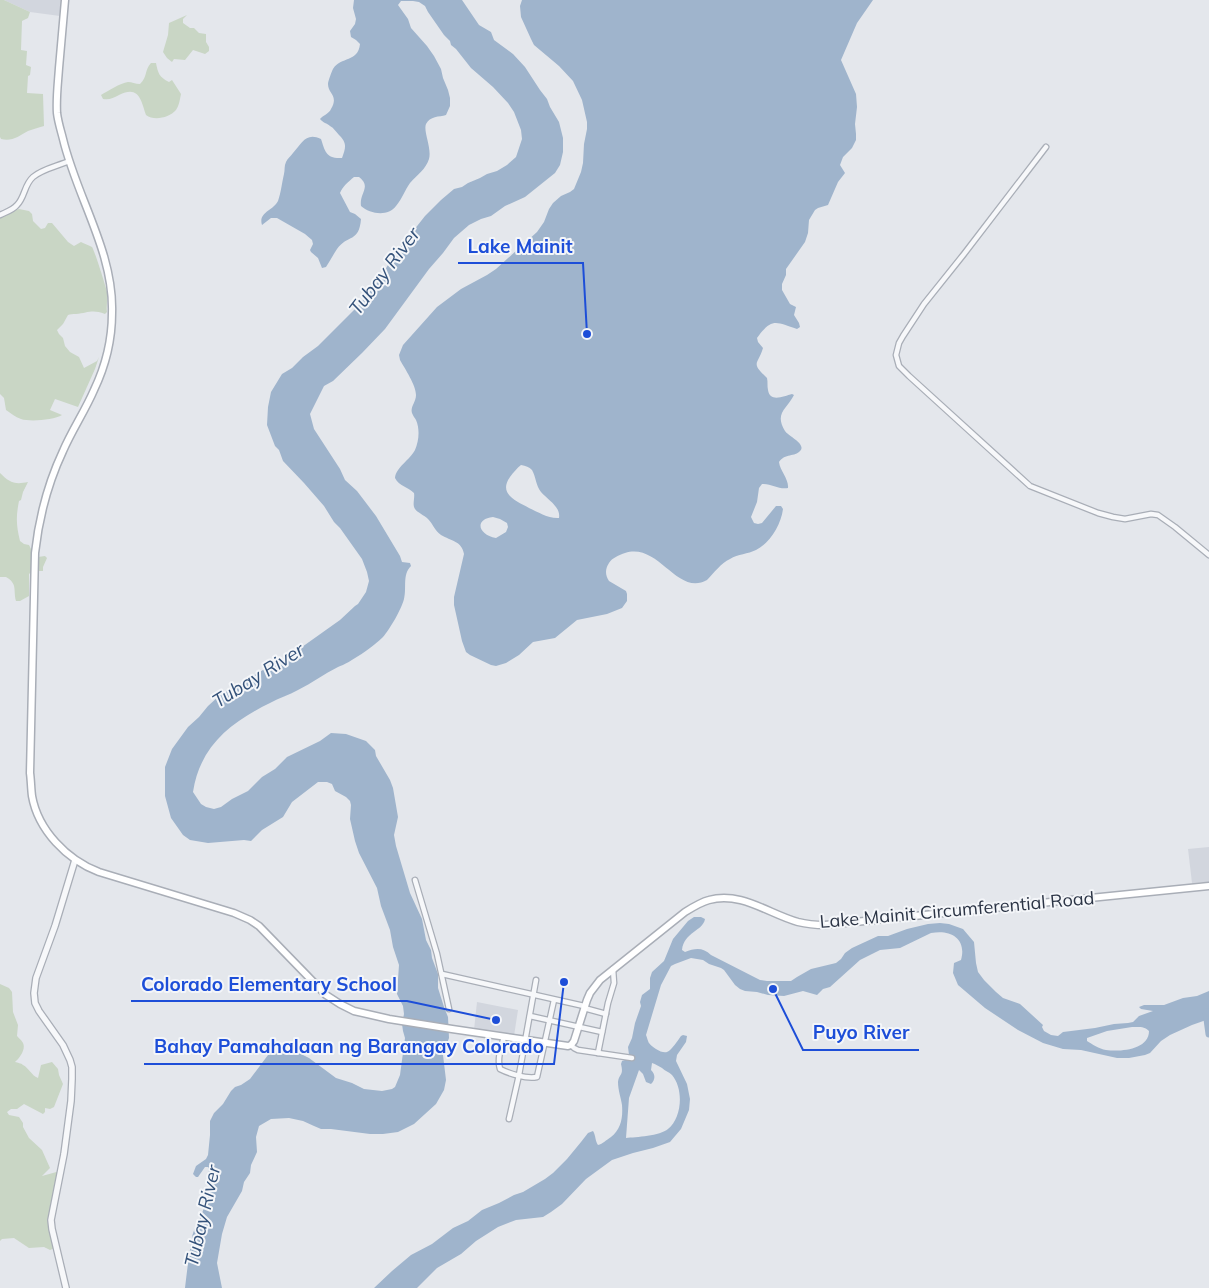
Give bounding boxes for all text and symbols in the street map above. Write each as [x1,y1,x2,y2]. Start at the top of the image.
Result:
water label: Tubay River [343,222,425,320]
callout: Lake Mainit [458,229,583,263]
text: Lake Mainit [467,234,573,258]
water label: Tubay River [208,637,309,713]
street label: Lake Mainit Circumferential Road [819,886,1095,933]
callout: Colorado Elementary School [131,967,407,1001]
text: Colorado Elementary School [141,972,397,996]
callout: Puyo River [803,1016,919,1050]
text: Puyo River [813,1020,910,1044]
callout: Bahay Pamahalaan ng Barangay Colorado [144,1030,554,1064]
text: Bahay Pamahalaan ng Barangay Colorado [154,1034,544,1058]
water label: Tubay River [179,1162,226,1269]

